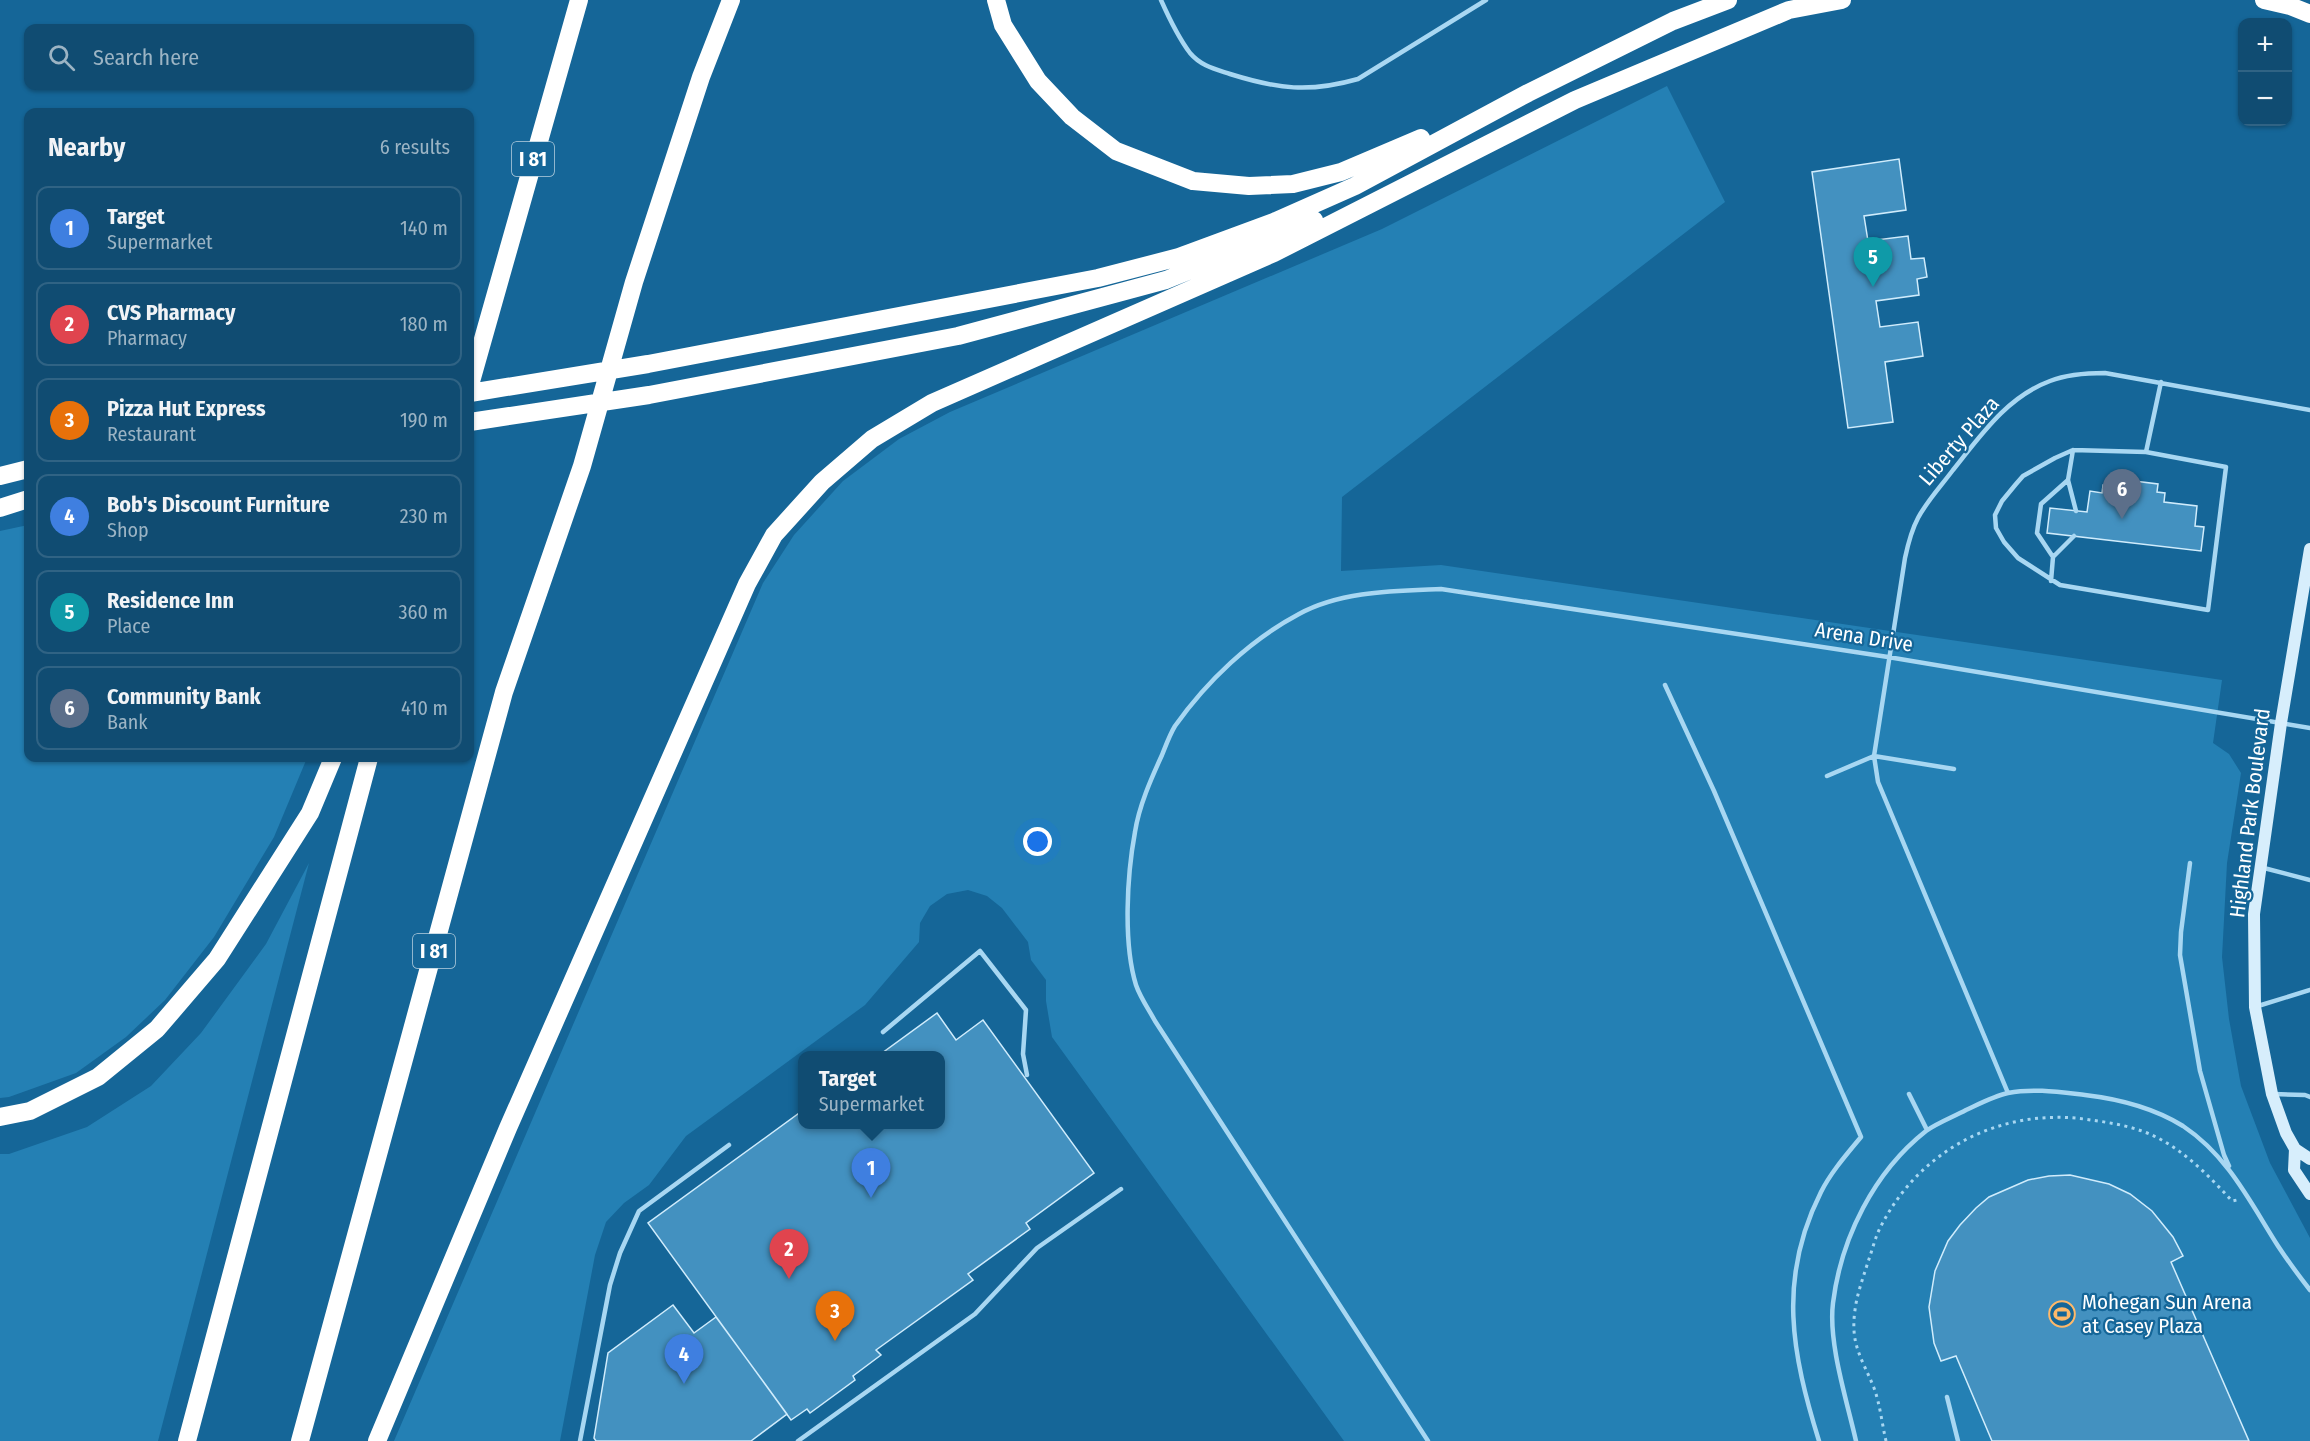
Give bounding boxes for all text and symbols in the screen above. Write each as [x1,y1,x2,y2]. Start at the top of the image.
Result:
map controls [2238,18,2292,126]
button: + [2238,18,2292,72]
search box [24,24,474,90]
icon: search [45,41,78,74]
text: Search here [93,44,199,71]
button: − [2238,72,2292,126]
text: Nearby [48,132,125,163]
text: 6 results [380,135,450,159]
road number: I 81 [512,142,554,176]
text: Target [107,203,165,230]
text: 1 [65,216,74,240]
text: 140 m [400,216,448,240]
text: Supermarket [107,230,213,254]
pin: 5 [1854,238,1892,287]
text: CVS Pharmacy [107,299,236,326]
text: 2 [65,312,74,336]
text: 180 m [400,312,448,336]
text: Pharmacy [107,326,187,350]
street label: Liberty Plaza [1913,391,2005,491]
text: Pizza Hut Express [107,395,266,422]
text: 3 [65,408,74,432]
text: 190 m [400,408,448,432]
text: Restaurant [107,422,196,446]
pin: 6 [2102,470,2142,519]
text: Bob's Discount Furniture [107,491,330,518]
text: 4 [64,504,75,528]
text: 230 m [400,504,448,528]
text: Shop [107,518,149,542]
text: Residence Inn [107,587,234,614]
text: 5 [65,600,74,624]
text: 360 m [399,600,448,624]
text: Place [107,614,150,638]
street label: Arena Drive [1813,616,1915,658]
text: Community Bank [107,683,261,710]
text: 6 [64,696,75,720]
text: 410 m [401,696,448,720]
street label: Highland Park Boulevard [2224,707,2276,919]
text: Bank [107,710,148,734]
your location [1023,827,1052,856]
road number: I 81 [413,934,455,968]
popup [798,1051,945,1129]
text: Target [819,1065,876,1092]
text: Supermarket [819,1092,924,1116]
pin: 1 [852,1148,890,1198]
pin: 2 [770,1230,808,1279]
place label: Mohegan Sun Arena at Casey Plaza [2082,1289,2252,1339]
pin: 3 [816,1292,854,1341]
sports icon: Mohegan Sun Arena at Casey Plaza [2047,1299,2077,1329]
pin: 4 [664,1334,704,1384]

